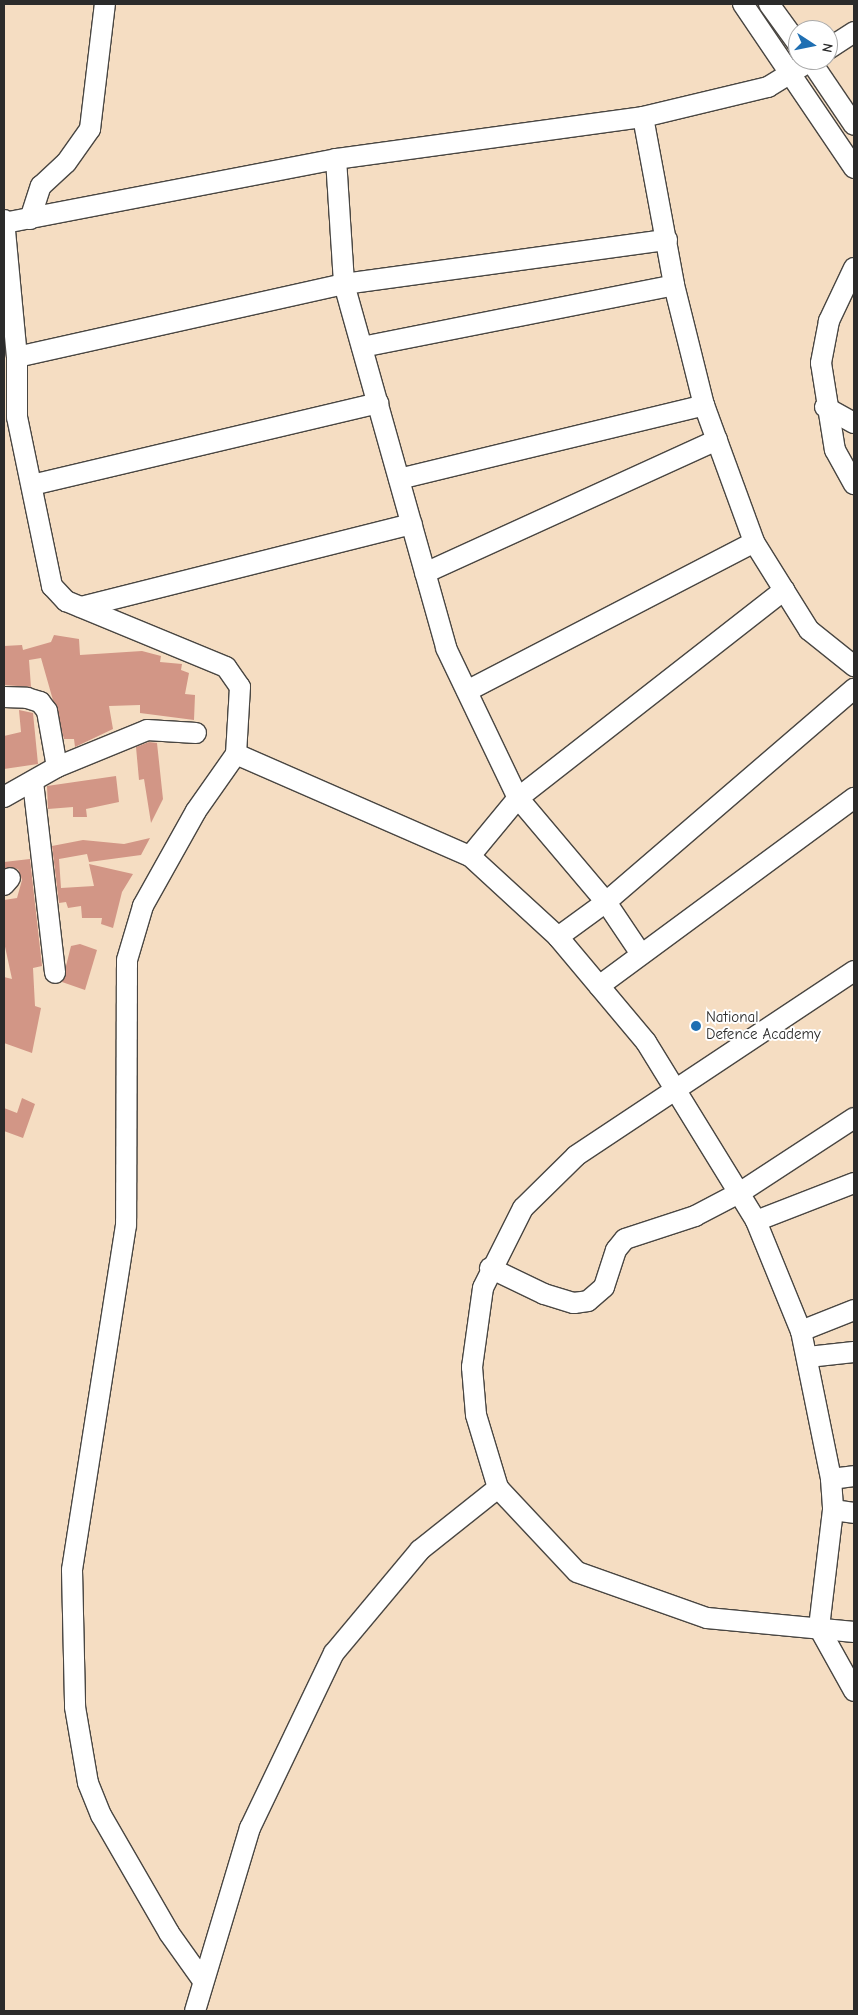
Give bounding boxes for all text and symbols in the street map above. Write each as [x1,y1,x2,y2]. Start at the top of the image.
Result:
north arrow [788,20,838,70]
text: N [818,42,836,54]
place label: National Defence Academy [706,1008,821,1043]
marker: National Defence Academy [690,1020,702,1032]

